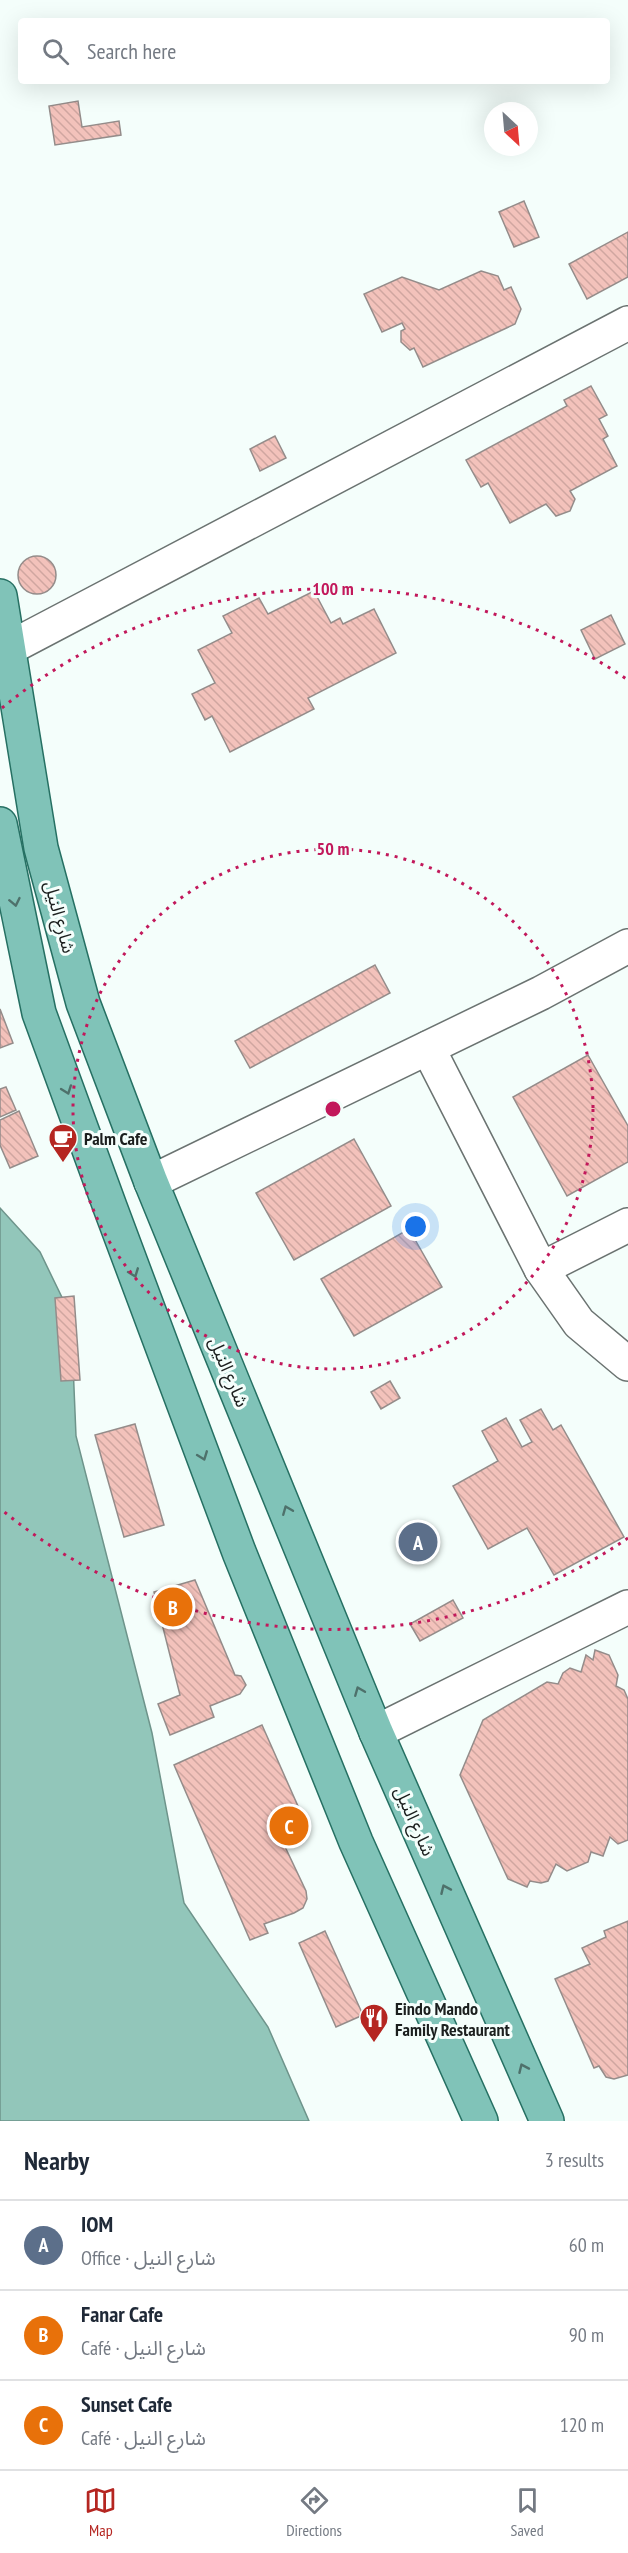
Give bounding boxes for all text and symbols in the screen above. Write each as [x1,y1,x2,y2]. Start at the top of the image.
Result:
search box [18,18,610,84]
icon: search [39,35,72,68]
text: Search here [87,37,176,65]
north arrow [484,102,538,156]
text: 100 m [312,577,354,600]
text: 50 m [317,837,349,860]
street label: شارع النيل [36,878,81,956]
one-way arrow [8,897,21,907]
one-way arrow [60,1084,72,1095]
centre of rings [323,1099,343,1119]
cafe icon: Palm Cafe [47,1122,79,1164]
place label: Palm Cafe [84,1127,148,1150]
your location [401,1212,430,1241]
one-way arrow [127,1267,140,1278]
street label: شارع النيل [201,1333,254,1412]
one-way arrow [195,1450,208,1460]
one-way arrow [281,1505,294,1516]
pin: A [398,1520,438,1564]
pin: B [154,1584,192,1630]
one-way arrow [354,1686,366,1697]
street label: شارع النيل [387,1783,441,1861]
pin: C [270,1804,308,1848]
one-way arrow [440,1885,452,1896]
place label: Eindo Mando Family Restaurant [395,1997,511,2041]
restaurant icon: Eindo Mando Family Restaurant [358,2002,390,2044]
one-way arrow [519,2063,531,2074]
text: Nearby [24,2144,89,2177]
text: 3 results [545,2147,604,2173]
text: IOM [81,2210,113,2238]
text: A [38,2232,49,2258]
text: 60 m [569,2232,604,2258]
text: Office · شارع النيل [81,2245,216,2271]
text: Fanar Cafe [81,2300,163,2328]
text: B [39,2322,48,2348]
text: 90 m [569,2322,604,2348]
text: Café · شارع النيل [81,2335,206,2361]
text: Sunset Cafe [81,2390,172,2418]
text: C [39,2412,48,2438]
text: 120 m [560,2412,604,2438]
text: Café · شارع النيل [81,2425,206,2451]
tab: Map [84,2484,117,2540]
tab: Directions [286,2484,342,2540]
tab: Saved [511,2484,544,2540]

